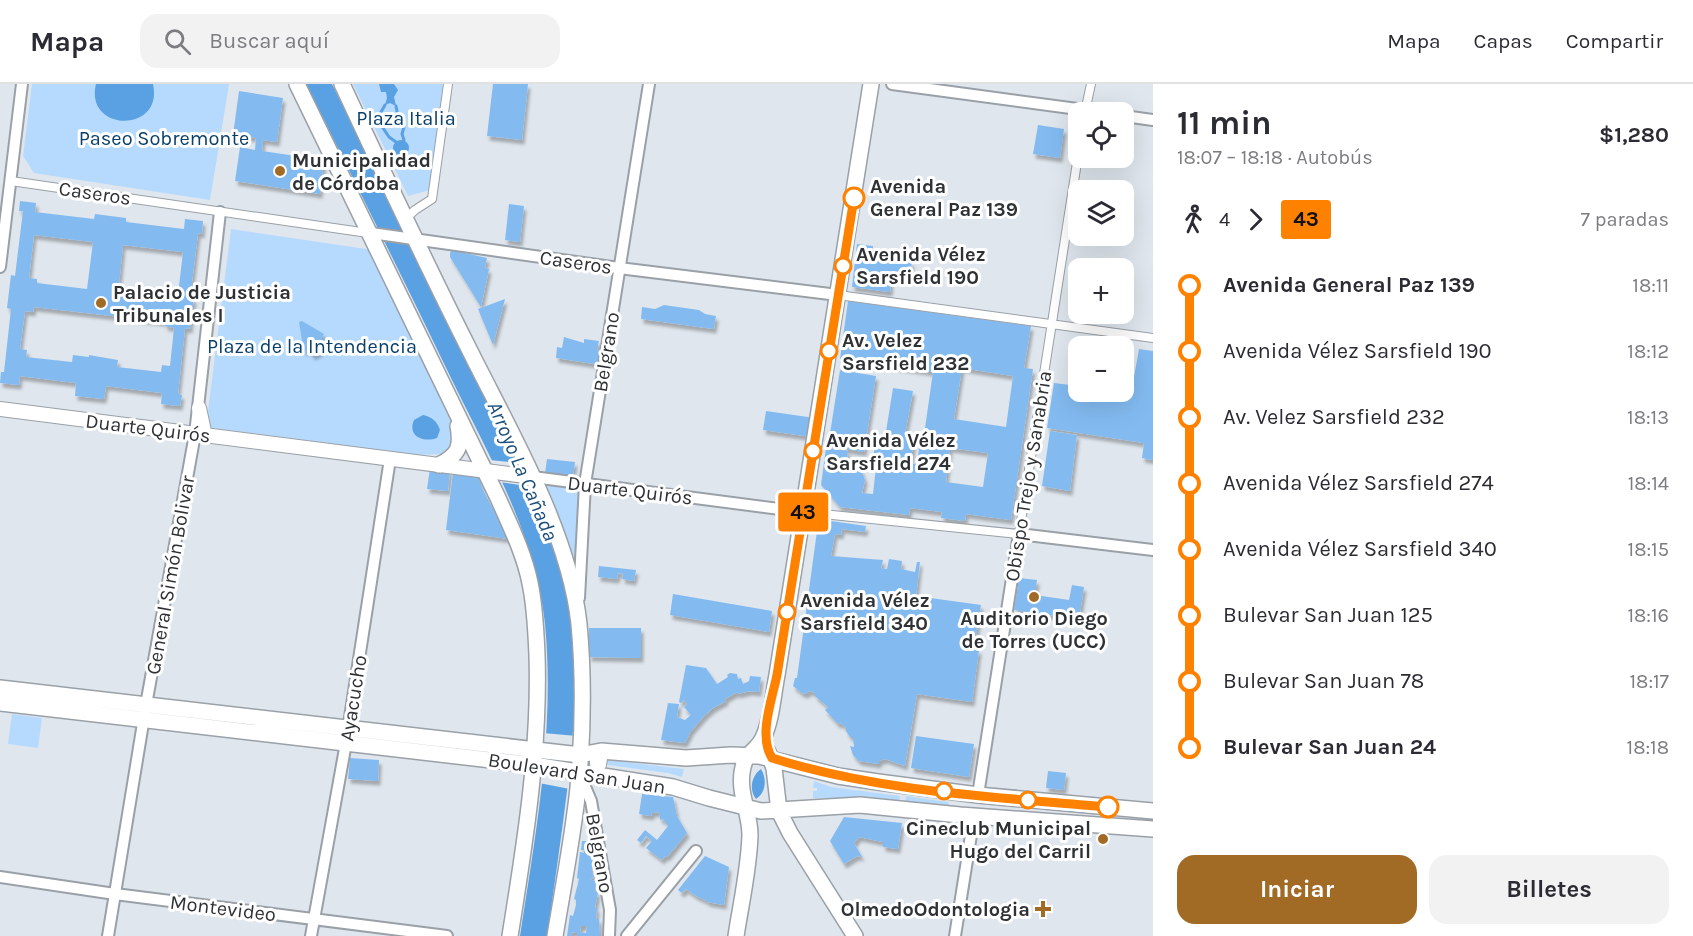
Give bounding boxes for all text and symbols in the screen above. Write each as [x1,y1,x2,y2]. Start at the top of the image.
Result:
search box [140,14,560,68]
text: Mapa [30,25,104,58]
icon: search [161,25,194,58]
text: Buscar aquí [209,28,329,54]
text: Mapa [1387,29,1441,53]
text: Capas [1474,29,1533,53]
text: Compartir [1566,29,1663,53]
map controls [1068,102,1134,402]
button: locate [1068,102,1134,168]
text: 11 min [1177,104,1272,142]
park label: Plaza Italia [356,107,456,130]
text: $1,280 [1599,122,1669,148]
park label: Paseo Sobremonte [79,127,249,150]
text: 18:07 – 18:18 · Autobús [1177,146,1373,169]
place label: Municipalidad de Córdoba [292,149,431,195]
marker: Municipalidad de Córdoba [273,164,287,178]
place label: Avenida General Paz 139 [870,175,1018,221]
street label: Caseros [57,177,133,210]
button: layers [1068,180,1134,246]
marker: Avenida General Paz 139 [843,187,865,209]
icon: walk [1177,203,1210,236]
icon: forward [1239,203,1272,236]
text: 43 [1293,207,1319,231]
text: 4 [1219,208,1230,231]
text: 7 paradas [1581,208,1669,231]
place label: Avenida Vélez Sarsfield 190 [856,243,986,289]
street label: Caseros [538,246,614,279]
marker: Avenida Vélez Sarsfield 190 [834,257,852,275]
button: + [1068,258,1134,324]
text: Avenida General Paz 139 [1223,272,1475,298]
text: 18:11 [1632,274,1669,297]
place label: Palacio de Justicia Tribunales I [113,281,291,327]
marker: Palacio de Justicia Tribunales I [94,296,108,310]
street label: Belgrano [589,310,624,394]
place label: Av. Velez Sarsfield 232 [842,329,969,375]
park label: Plaza de la Intendencia [207,335,417,358]
button: − [1068,336,1134,402]
text: Avenida Vélez Sarsfield 190 [1223,338,1492,364]
text: 18:12 [1627,340,1669,363]
marker: Av. Velez Sarsfield 232 [820,342,838,360]
street label: Obispo Trejo y Sanabria [1000,369,1057,583]
water label: Arroyo La Cañada [483,398,563,544]
text: Av. Velez Sarsfield 232 [1223,404,1445,430]
text: 18:13 [1627,406,1669,429]
street label: Duarte Quirós [84,409,212,448]
place label: Avenida Vélez Sarsfield 274 [826,429,956,475]
marker: Avenida Vélez Sarsfield 274 [804,442,822,460]
text: Avenida Vélez Sarsfield 274 [1223,470,1494,496]
street label: Duarte Quirós [566,471,694,510]
text: 18:14 [1628,472,1669,495]
street label: General Simón Bolivar [142,473,199,676]
line badge: 43 [776,492,830,532]
text: 43 [790,500,816,524]
text: Avenida Vélez Sarsfield 340 [1223,536,1497,562]
text: 18:15 [1628,538,1669,561]
place label: Avenida Vélez Sarsfield 340 [800,589,930,635]
marker: Auditorio Diego de Torres (UCC) [1027,590,1041,604]
text: Bulevar San Juan 125 [1223,602,1433,628]
marker: Avenida Vélez Sarsfield 340 [778,603,796,621]
text: 18:16 [1627,604,1669,627]
place label: Auditorio Diego de Torres (UCC) [960,607,1108,653]
street label: Ayacucho [335,653,372,743]
text: Bulevar San Juan 78 [1223,668,1424,694]
text: 18:17 [1629,670,1669,693]
text: Bulevar San Juan 24 [1223,734,1436,760]
text: 18:18 [1627,736,1669,759]
street label: Boulevard San Juan [487,748,667,799]
unlabelled marker [935,782,953,800]
unlabelled marker [1019,791,1037,809]
unlabelled marker [1097,796,1119,818]
street label: Belgrano [581,811,618,895]
place label: Cineclub Municipal Hugo del Carril [906,817,1091,863]
marker: Cineclub Municipal Hugo del Carril [1096,832,1110,846]
button: Iniciar [1177,855,1417,924]
button: Billetes [1429,855,1669,924]
street label: Montevideo [169,891,277,926]
place label: OlmedoOdontologia [841,898,1030,921]
marker: OlmedoOdontologia [1034,900,1052,918]

